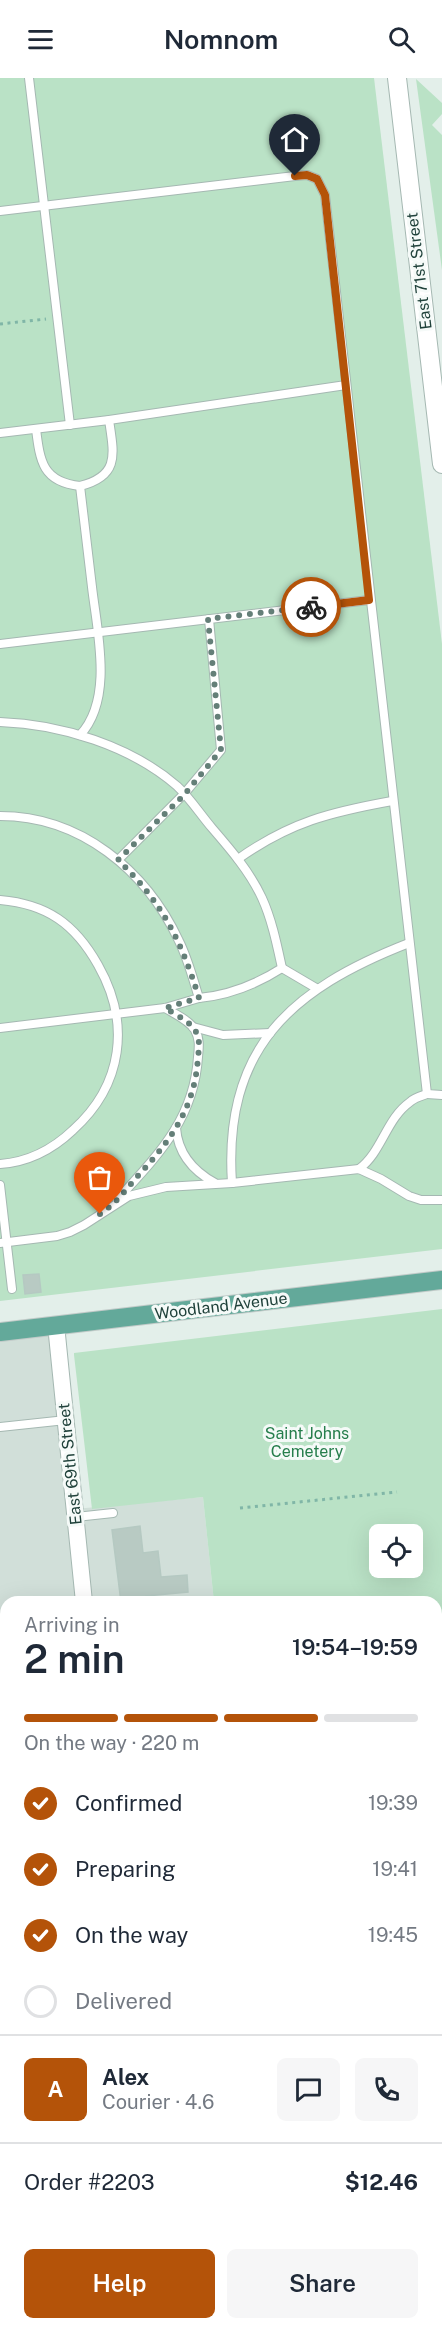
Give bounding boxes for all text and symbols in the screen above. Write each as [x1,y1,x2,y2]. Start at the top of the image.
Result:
icon: menu [24,23,57,56]
text: Nomnom [164,23,278,55]
icon: search [385,23,418,56]
pin [269,114,320,176]
icon: home [278,123,311,156]
street label: East 71st Street [402,211,436,331]
courier [281,577,341,637]
icon: bike [295,591,328,624]
pin [74,1152,125,1214]
icon: bag [83,1161,116,1194]
street label: Woodland Avenue [154,1288,288,1324]
street label: East 69th Street [54,1402,86,1526]
park label: Saint Johns Cemetery [265,1424,349,1461]
map controls [369,1524,423,1578]
button: locate [369,1524,423,1578]
text: Arriving in [24,1613,119,1637]
text: 19:54–19:59 [292,1634,418,1660]
text: 2 min [24,1636,125,1682]
text: On the way · 220 m [24,1731,199,1755]
icon: check [24,1787,57,1820]
text: Confirmed [75,1790,182,1816]
text: 19:39 [368,1791,418,1815]
icon: check [24,1853,57,1886]
text: Preparing [75,1856,176,1882]
text: 19:41 [372,1857,418,1881]
icon: check [24,1919,57,1952]
text: On the way [75,1922,188,1948]
text: 19:45 [368,1923,418,1947]
text: Delivered [75,1988,172,2014]
button: chat [277,2058,340,2121]
button: phone [355,2058,418,2121]
text: Alex [102,2064,149,2090]
text: A [48,2076,63,2102]
text: Courier · 4.6 [102,2090,214,2114]
text: Order #2203 [24,2169,155,2195]
text: $12.46 [345,2169,418,2195]
button: Help [24,2249,215,2318]
button: Share [227,2249,418,2318]

